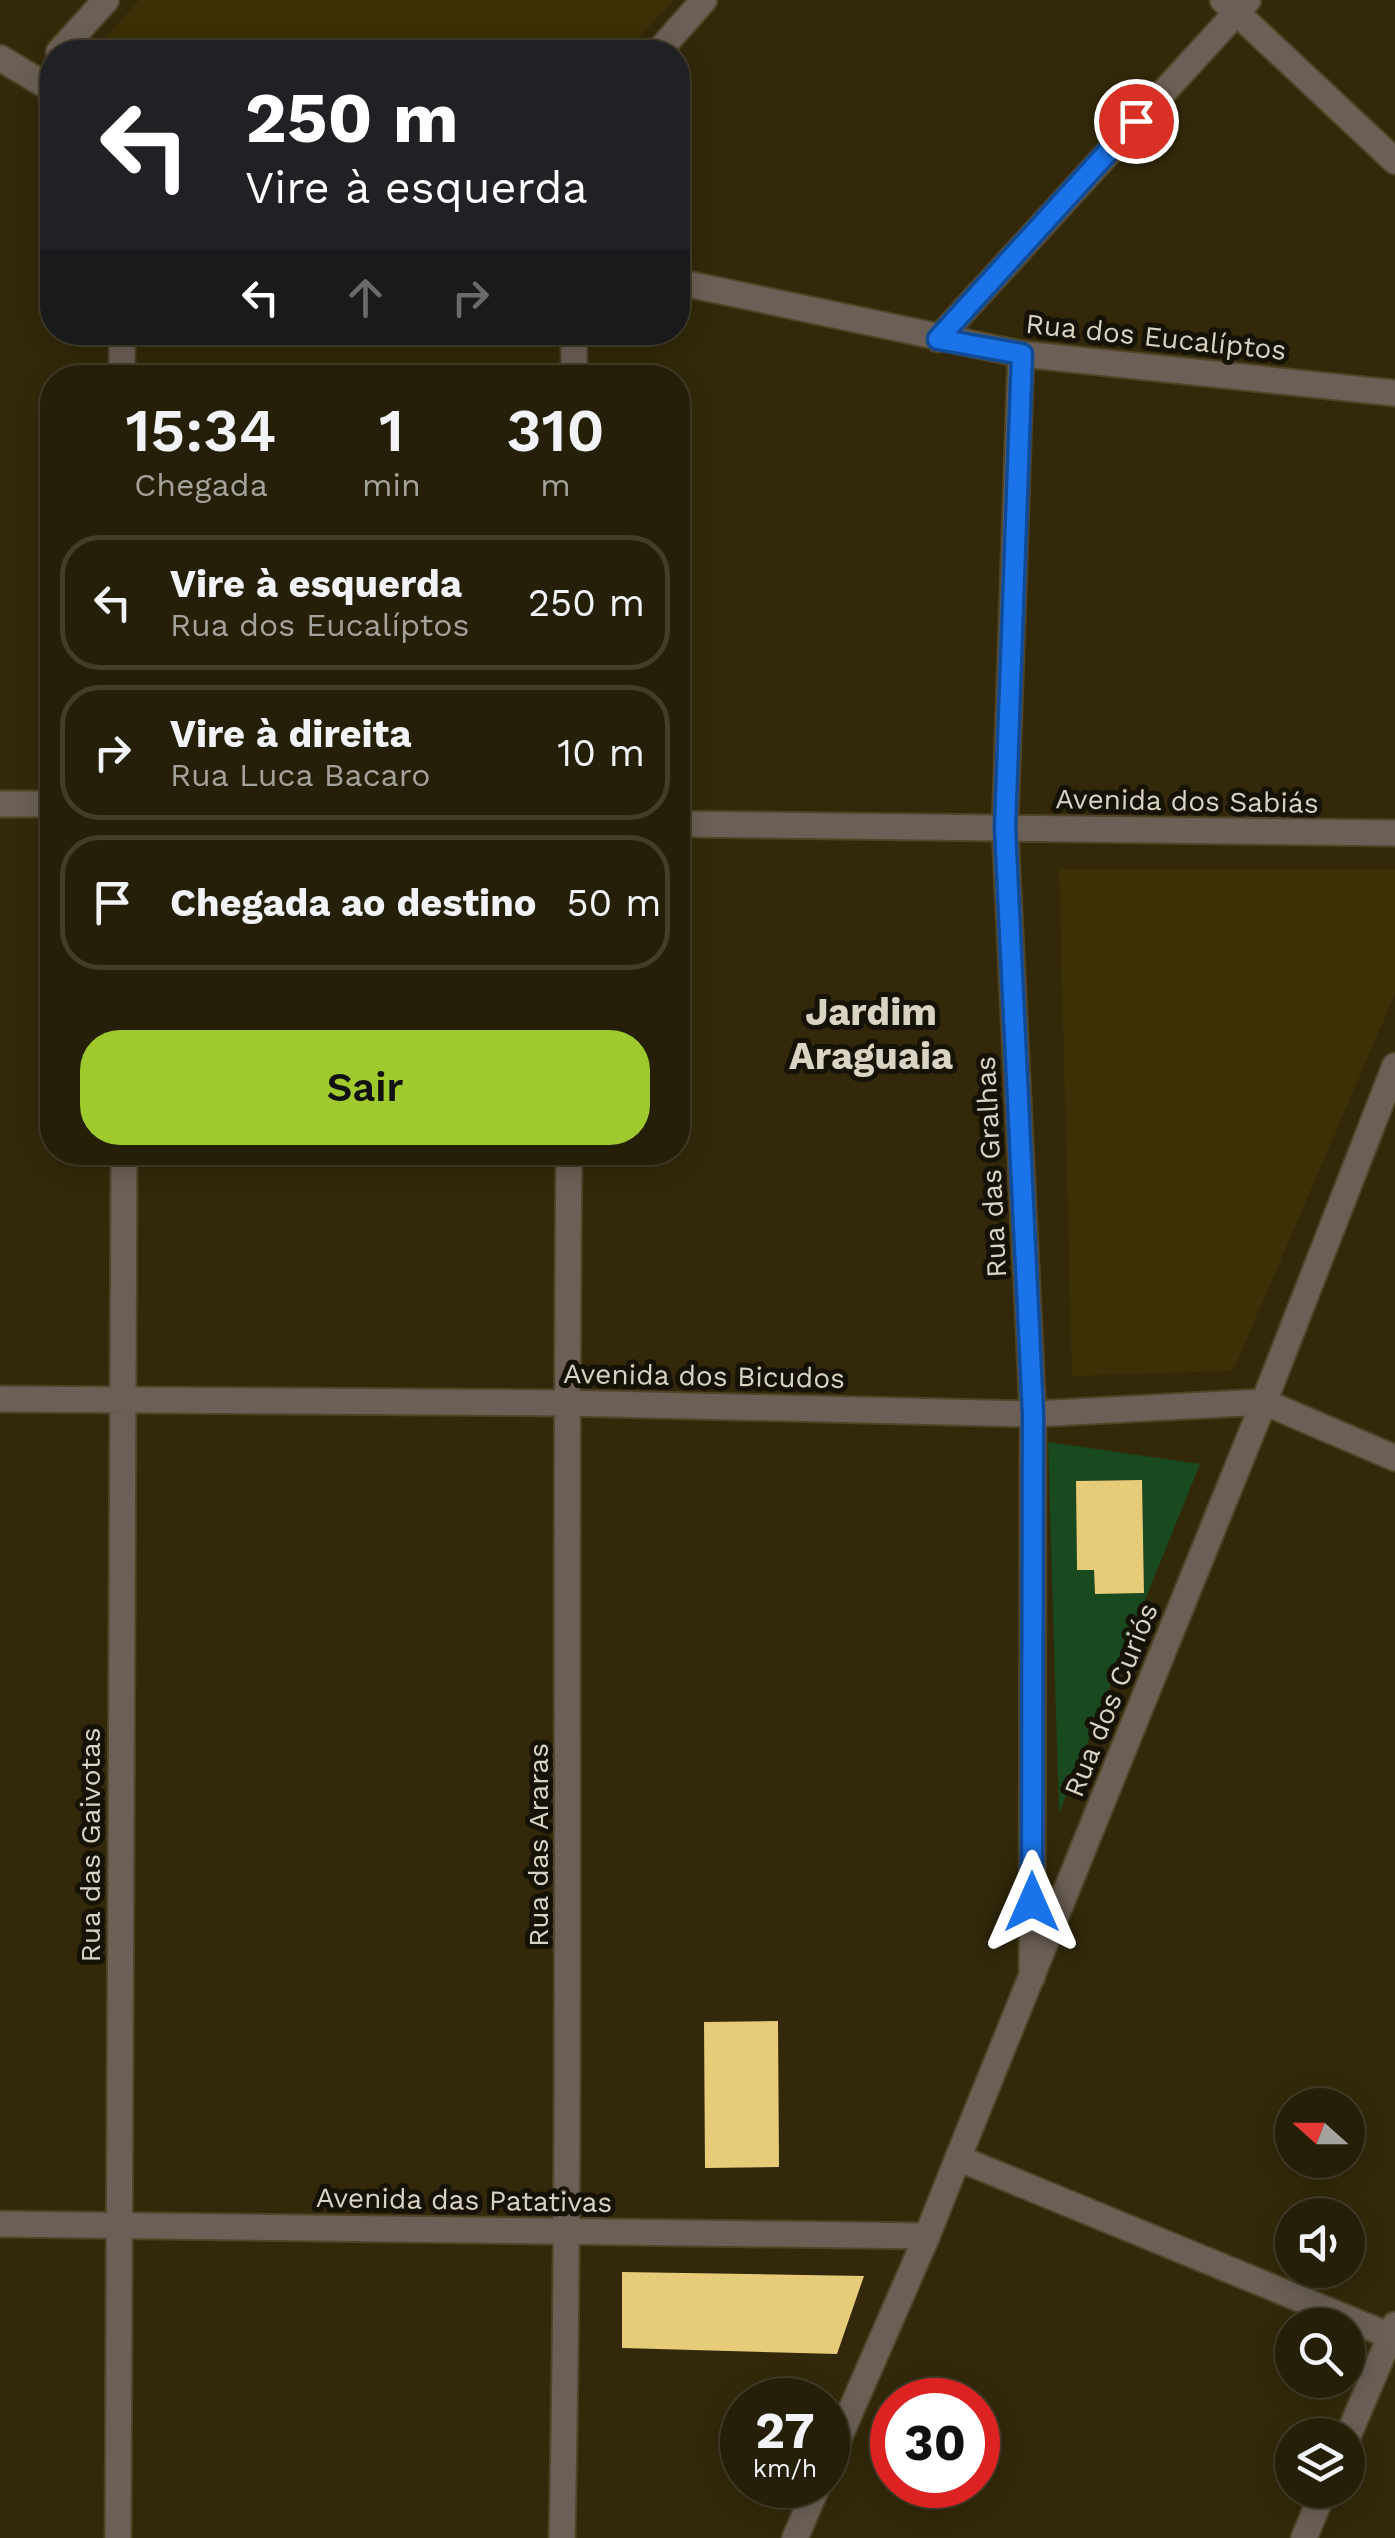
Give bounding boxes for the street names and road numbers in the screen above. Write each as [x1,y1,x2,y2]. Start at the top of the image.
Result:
street label: Rua dos Eucalíptos [1024,307,1288,367]
street label: Avenida dos Sabiás [1055,782,1319,820]
street label: Rua das Gralhas [969,1055,1013,1279]
street label: Avenida dos Bicudos [563,1357,845,1395]
street label: Rua dos Curiós [1057,1598,1165,1802]
street label: Rua das Gaivotas [74,1727,107,1963]
street label: Rua das Araras [522,1743,555,1947]
street label: Avenida das Patativas [316,2181,612,2219]

